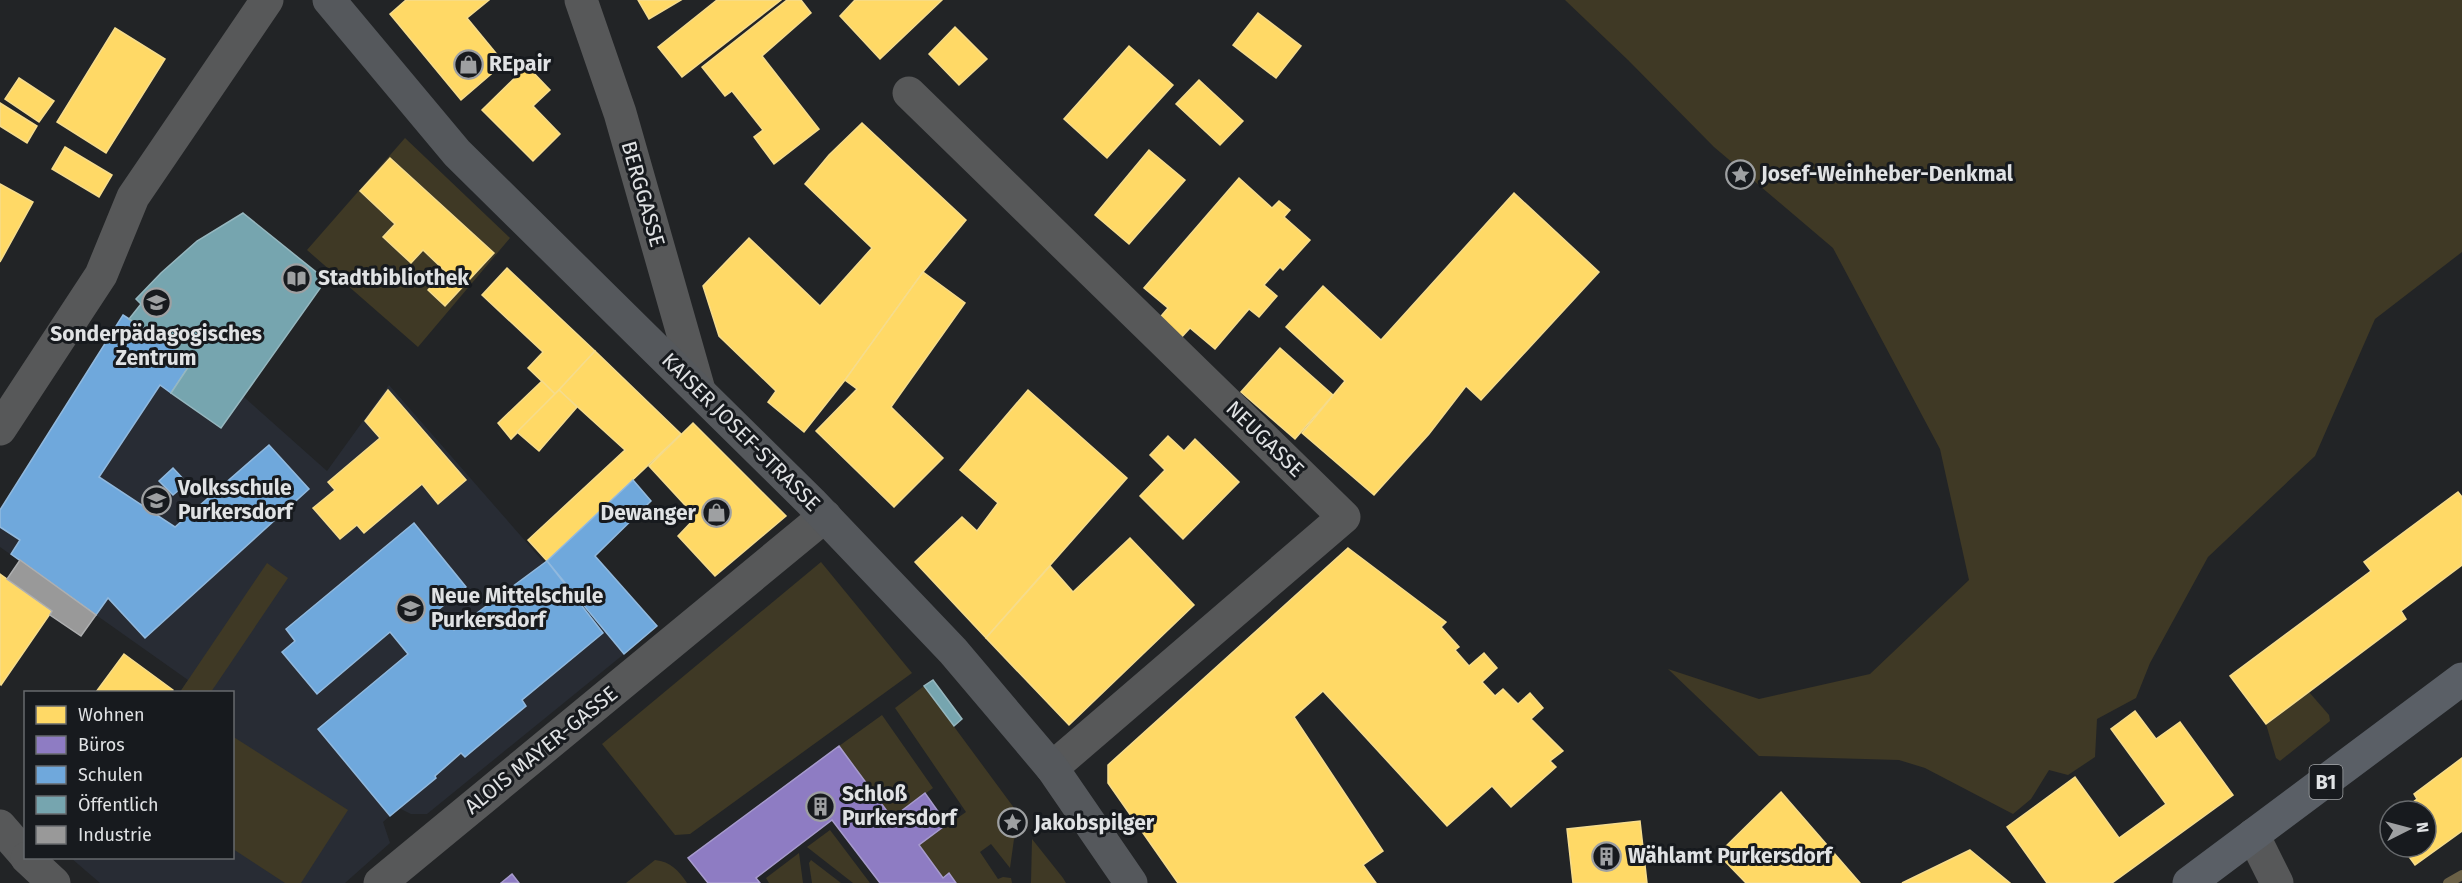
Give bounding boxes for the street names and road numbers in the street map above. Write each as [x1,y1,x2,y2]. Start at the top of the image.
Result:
street label: BERGGASSE [615,138,671,250]
street label: KAISER JOSEF-STRASSE [656,347,826,517]
street label: NEUGASSE [1220,395,1310,483]
street label: ALOIS MAYER-GASSE [459,680,623,820]
road number: B1 [2310,765,2342,799]

